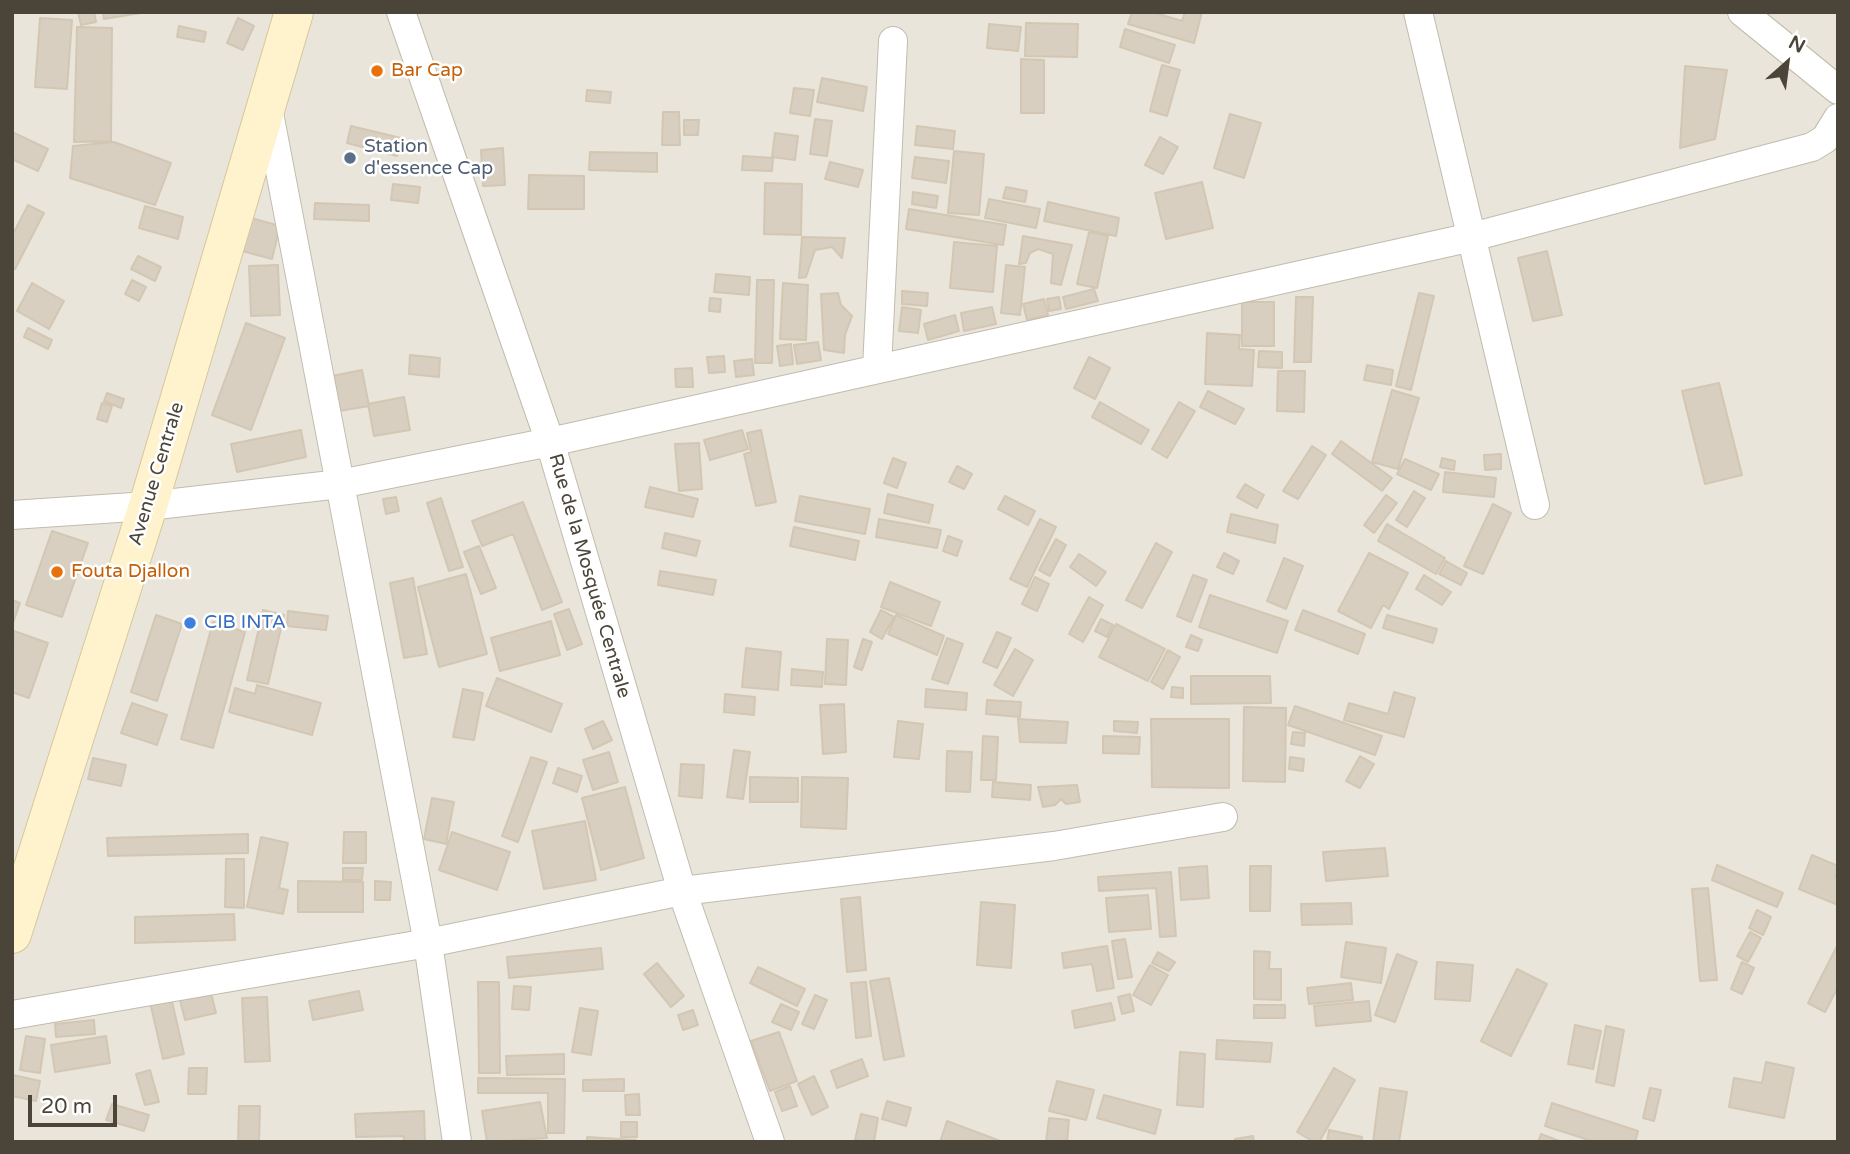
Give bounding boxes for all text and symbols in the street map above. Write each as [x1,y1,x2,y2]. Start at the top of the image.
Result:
north arrow [1752,28,1822,98]
text: N [1785,31,1809,58]
place label: Bar Cap [391,60,463,82]
marker: Bar Cap [369,63,385,79]
place label: Station d'essence Cap [364,136,493,180]
marker: Station d'essence Cap [342,150,358,166]
street label: Avenue Centrale [124,400,190,548]
street label: Rue de la Mosquée Centrale [543,451,635,701]
place label: Fouta Djallon [71,561,190,583]
marker: Fouta Djallon [49,564,65,580]
place label: CIB INTA [204,612,286,634]
marker: CIB INTA [182,615,198,631]
scale bar [32,1080,121,1124]
text: 20 m [41,1094,92,1119]

